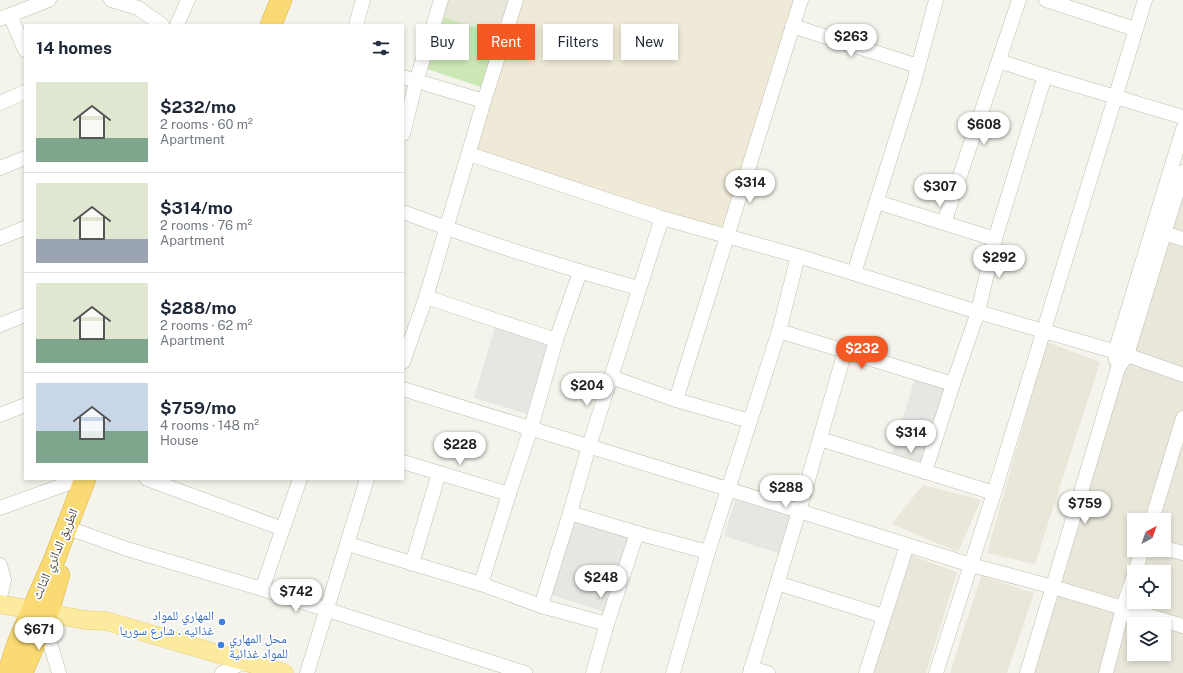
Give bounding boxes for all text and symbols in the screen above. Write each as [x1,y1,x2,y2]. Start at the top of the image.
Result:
chip: Buy [416,24,469,60]
chip: Rent [477,24,535,60]
chip: Filters [543,24,613,60]
chip: New [621,24,678,60]
pin: $263 [827,24,875,58]
text: $263 [834,29,868,44]
icon: filters [370,37,392,59]
text: 14 homes [36,38,112,58]
text: $232/mo [160,97,236,117]
icon: home [68,98,116,146]
pin: $608 [960,112,1008,146]
text: 2 rooms · 60 m² [160,117,253,132]
text: $608 [967,117,1001,132]
text: Apartment [160,132,225,147]
pin: $314 [726,170,774,204]
pin: $307 [916,174,964,208]
text: $314 [734,175,766,190]
text: $307 [923,179,957,194]
text: $314/mo [160,198,233,218]
icon: home [68,199,116,247]
text: 2 rooms · 76 m² [160,218,252,233]
text: Apartment [160,233,225,248]
pin: $292 [975,245,1023,279]
text: $292 [982,250,1016,265]
text: $288/mo [160,298,237,318]
icon: home [68,299,116,347]
text: 2 rooms · 62 m² [160,318,253,333]
text: Apartment [160,333,225,348]
pin: $232 [838,336,886,370]
text: $232 [845,341,879,356]
pin: $204 [563,373,611,407]
text: $204 [570,378,604,393]
text: $759/mo [160,398,236,418]
icon: home [68,399,116,447]
text: 4 rooms · 148 m² [160,418,259,433]
pin: $314 [887,420,935,454]
text: $314 [895,425,927,440]
pin: $228 [436,432,484,466]
text: House [160,433,199,448]
text: $228 [443,437,477,452]
pin: $288 [762,475,810,509]
text: $288 [769,480,803,495]
pin: $759 [1061,491,1109,525]
text: $759 [1068,496,1102,511]
street label: الطريق الدائري الثالث [29,506,84,603]
north arrow [1127,513,1171,557]
map controls [1127,513,1171,661]
pin: $248 [577,565,625,599]
button: locate [1127,565,1171,609]
text: $248 [584,570,618,585]
pin: $742 [272,579,320,613]
text: $742 [279,584,313,599]
place label: المهاري للمواد غذائيه . شارع سوريا [120,608,214,640]
pin: $671 [15,617,63,651]
marker: المهاري للمواد غذائيه . شارع سوريا [217,617,227,627]
button: layers [1127,617,1171,661]
text: $671 [23,622,55,637]
place label: محل المهاري للمواد غذائية [229,631,288,662]
marker: محل المهاري للمواد غذائية [216,640,226,650]

